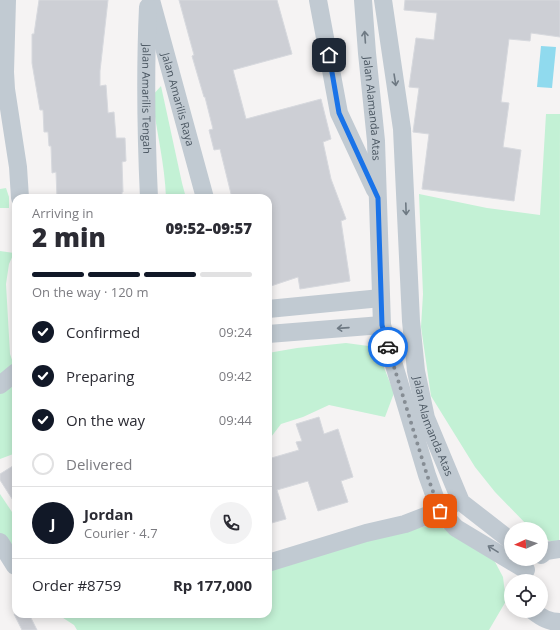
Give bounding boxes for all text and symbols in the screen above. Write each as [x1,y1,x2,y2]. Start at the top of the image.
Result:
one-way arrow [362,31,369,44]
pin [312,38,346,72]
street label: Jalan Amarilis Tengah [139,43,155,154]
icon: home [318,44,340,66]
street label: Jalan Amarilis Raya [158,50,199,148]
street label: Jalan Alamanda Atas [360,55,385,161]
one-way arrow [391,73,399,86]
one-way arrow [402,202,410,215]
text: Arriving in [32,204,94,222]
text: 09:52–09:57 [166,218,252,238]
text: 2 min [32,219,106,255]
text: On the way · 120 m [32,283,148,301]
icon: check [32,321,54,343]
text: Confirmed [66,322,140,342]
text: 09:24 [219,323,252,341]
one-way arrow [337,325,350,332]
courier [368,327,408,367]
icon: car [377,336,399,358]
icon: check [32,365,54,387]
text: Preparing [66,366,134,386]
text: 09:42 [219,367,252,385]
street label: Jalan Alamanda Atas [410,374,457,478]
icon: check [32,409,54,431]
text: On the way [66,410,145,430]
text: 09:44 [219,411,252,429]
text: Delivered [66,454,133,474]
pin [423,494,457,528]
icon: bag [429,500,451,522]
button: phone [210,502,252,544]
text: Jordan [84,504,133,524]
text: J [51,513,55,533]
north arrow [504,522,548,566]
map controls [504,522,548,618]
text: Courier · 4.7 [84,524,158,542]
one-way arrow [487,545,499,553]
button: locate [504,574,548,618]
text: Order #8759 [32,575,121,595]
text: Rp 177,000 [173,575,252,595]

